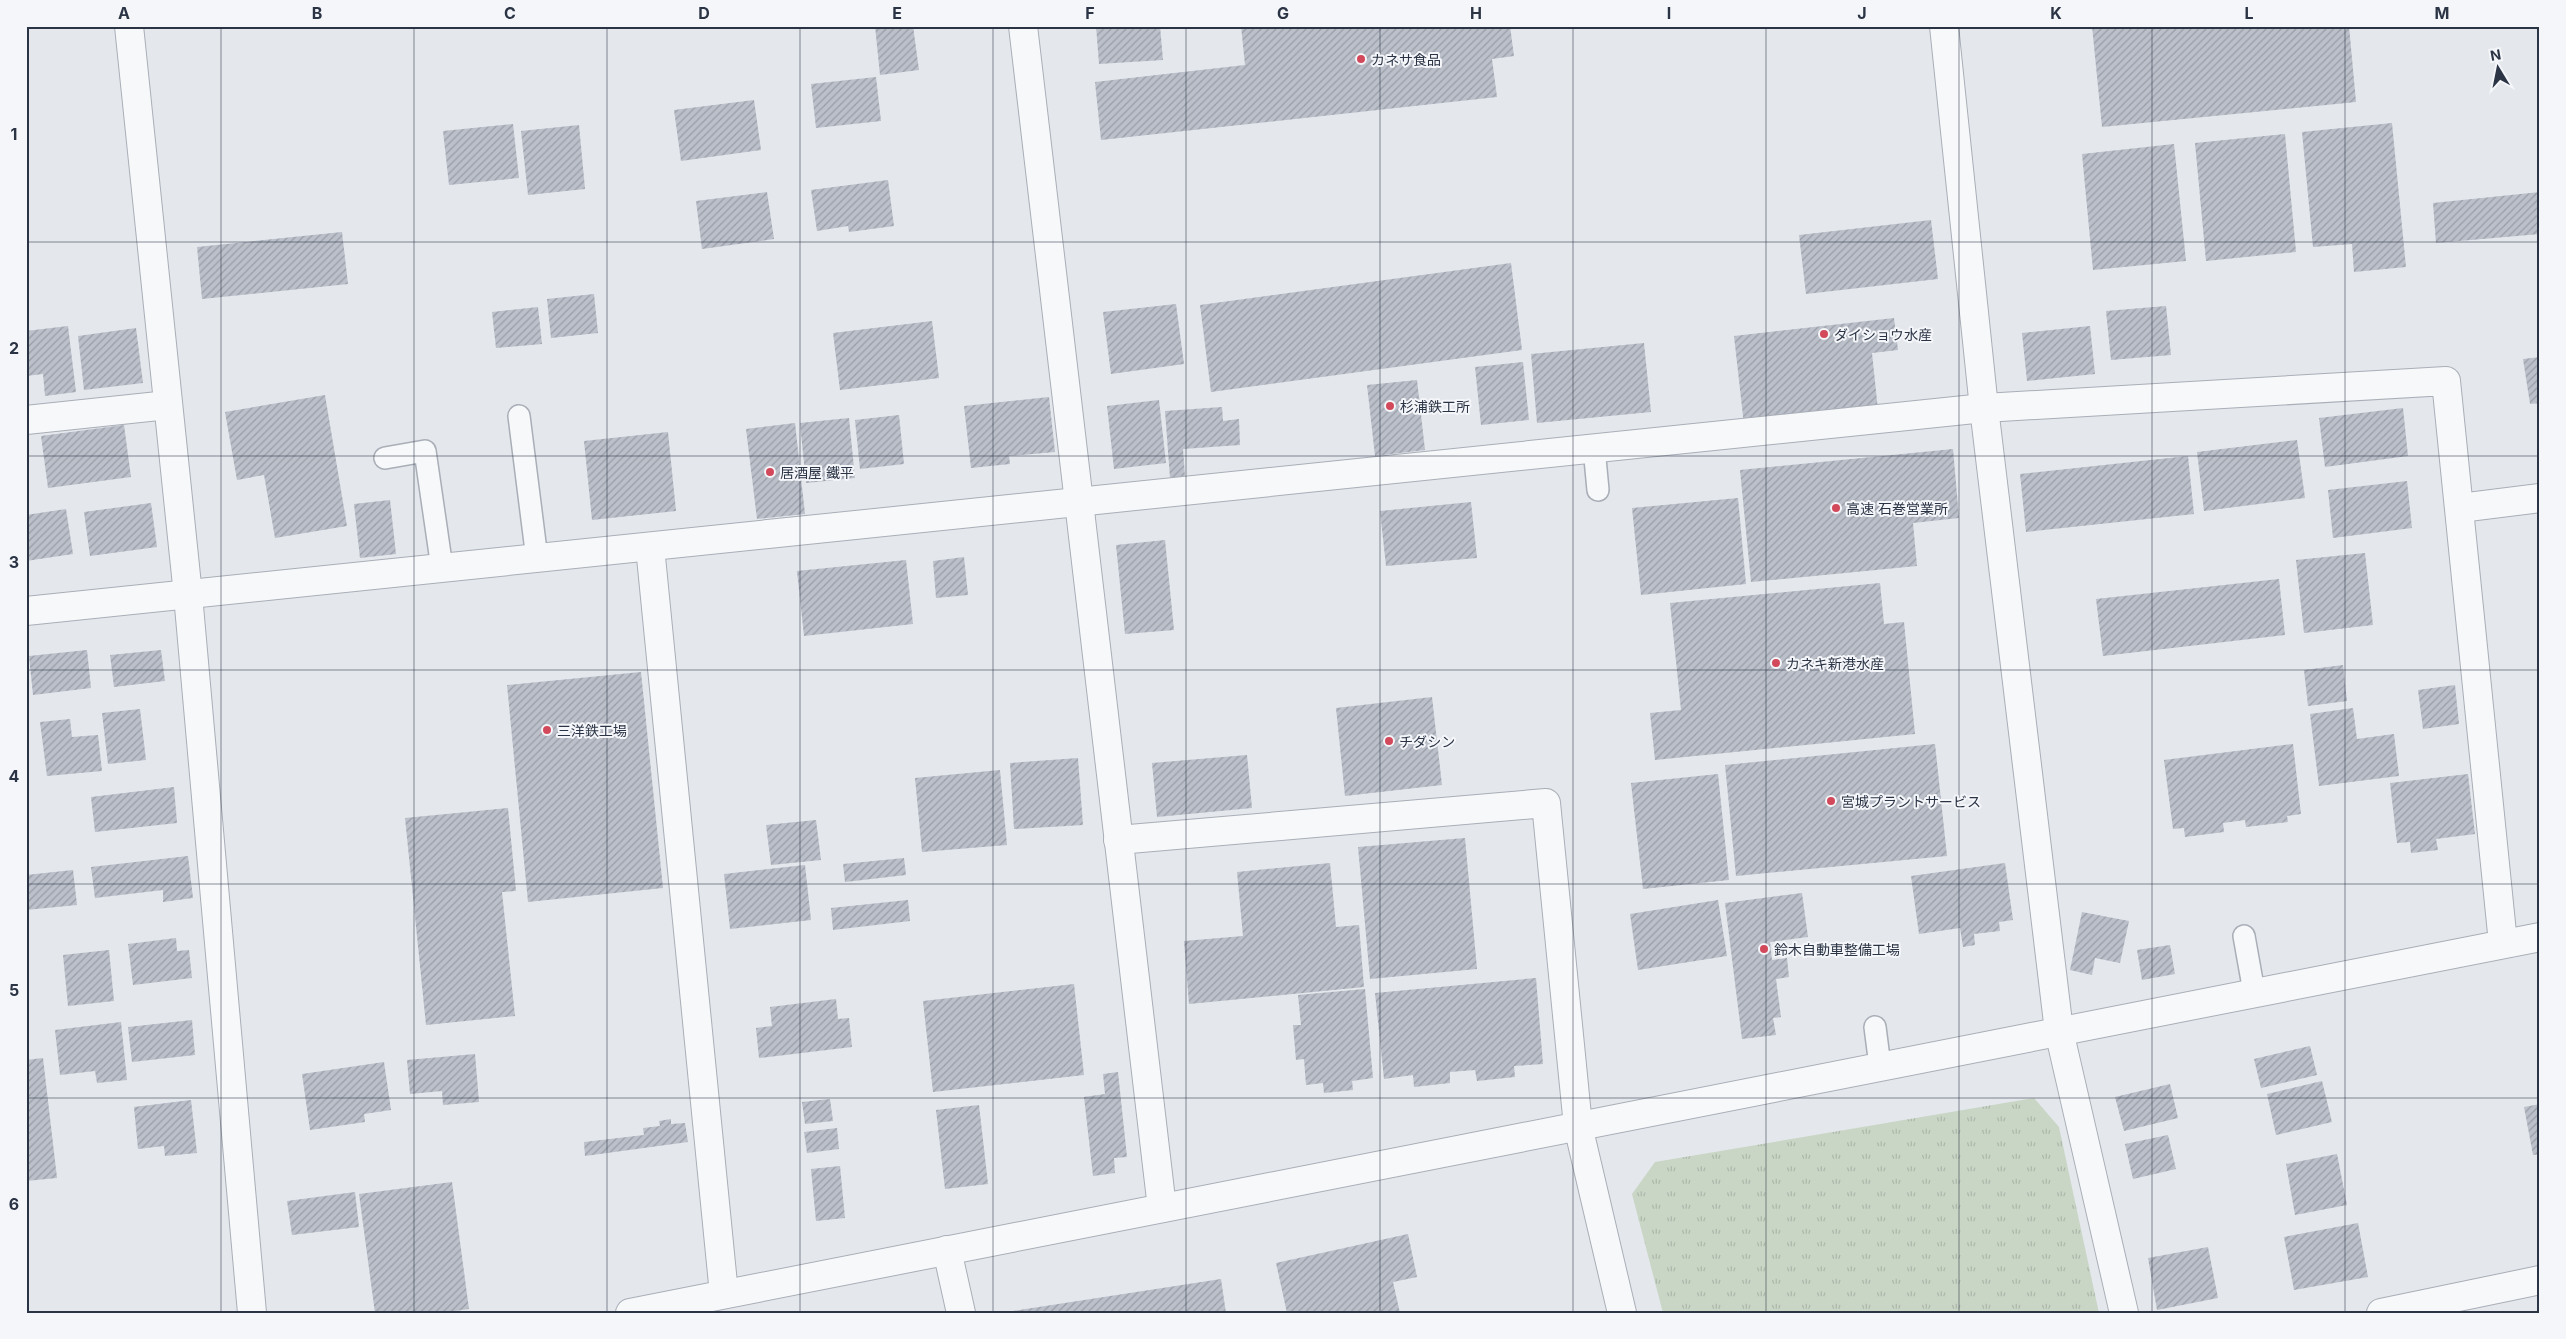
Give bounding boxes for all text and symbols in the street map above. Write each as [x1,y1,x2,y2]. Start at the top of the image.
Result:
text: A [118,3,130,23]
text: B [312,3,322,23]
text: C [504,3,516,23]
text: D [698,3,710,23]
text: E [892,3,902,23]
text: F [1085,3,1095,23]
text: G [1277,3,1289,23]
text: H [1470,3,1482,23]
text: I [1667,3,1671,23]
text: J [1857,3,1867,23]
text: K [2050,3,2062,23]
text: L [2244,3,2254,23]
text: M [2435,3,2449,23]
north arrow [2474,42,2524,92]
text: N [2489,45,2502,64]
place label: カネサ食品 [1371,51,1441,68]
marker: カネサ食品 [1355,53,1367,65]
text: 1 [11,124,17,144]
place label: ダイショウ水産 [1834,326,1932,343]
marker: ダイショウ水産 [1818,328,1830,340]
text: 2 [9,338,19,358]
place label: 杉浦鉄工所 [1400,398,1470,415]
marker: 杉浦鉄工所 [1384,400,1396,412]
place label: 居酒屋 鐵平 [780,464,854,481]
marker: 居酒屋 鐵平 [764,466,776,478]
place label: 高速 石巻営業所 [1846,500,1948,517]
marker: 高速 石巻営業所 [1830,502,1842,514]
text: 3 [9,552,19,572]
place label: カネキ新港水産 [1786,655,1884,672]
marker: カネキ新港水産 [1770,657,1782,669]
place label: 三洋鉄工場 [557,722,627,739]
marker: 三洋鉄工場 [541,724,553,736]
place label: チダシン [1399,733,1455,750]
marker: チダシン [1383,735,1395,747]
text: 4 [9,766,20,786]
place label: 宮城プラントサービス [1841,793,1981,810]
marker: 宮城プラントサービス [1825,795,1837,807]
place label: 鈴木自動車整備工場 [1774,941,1900,958]
marker: 鈴木自動車整備工場 [1758,943,1770,955]
text: 5 [9,980,19,1000]
text: 6 [9,1194,19,1214]

